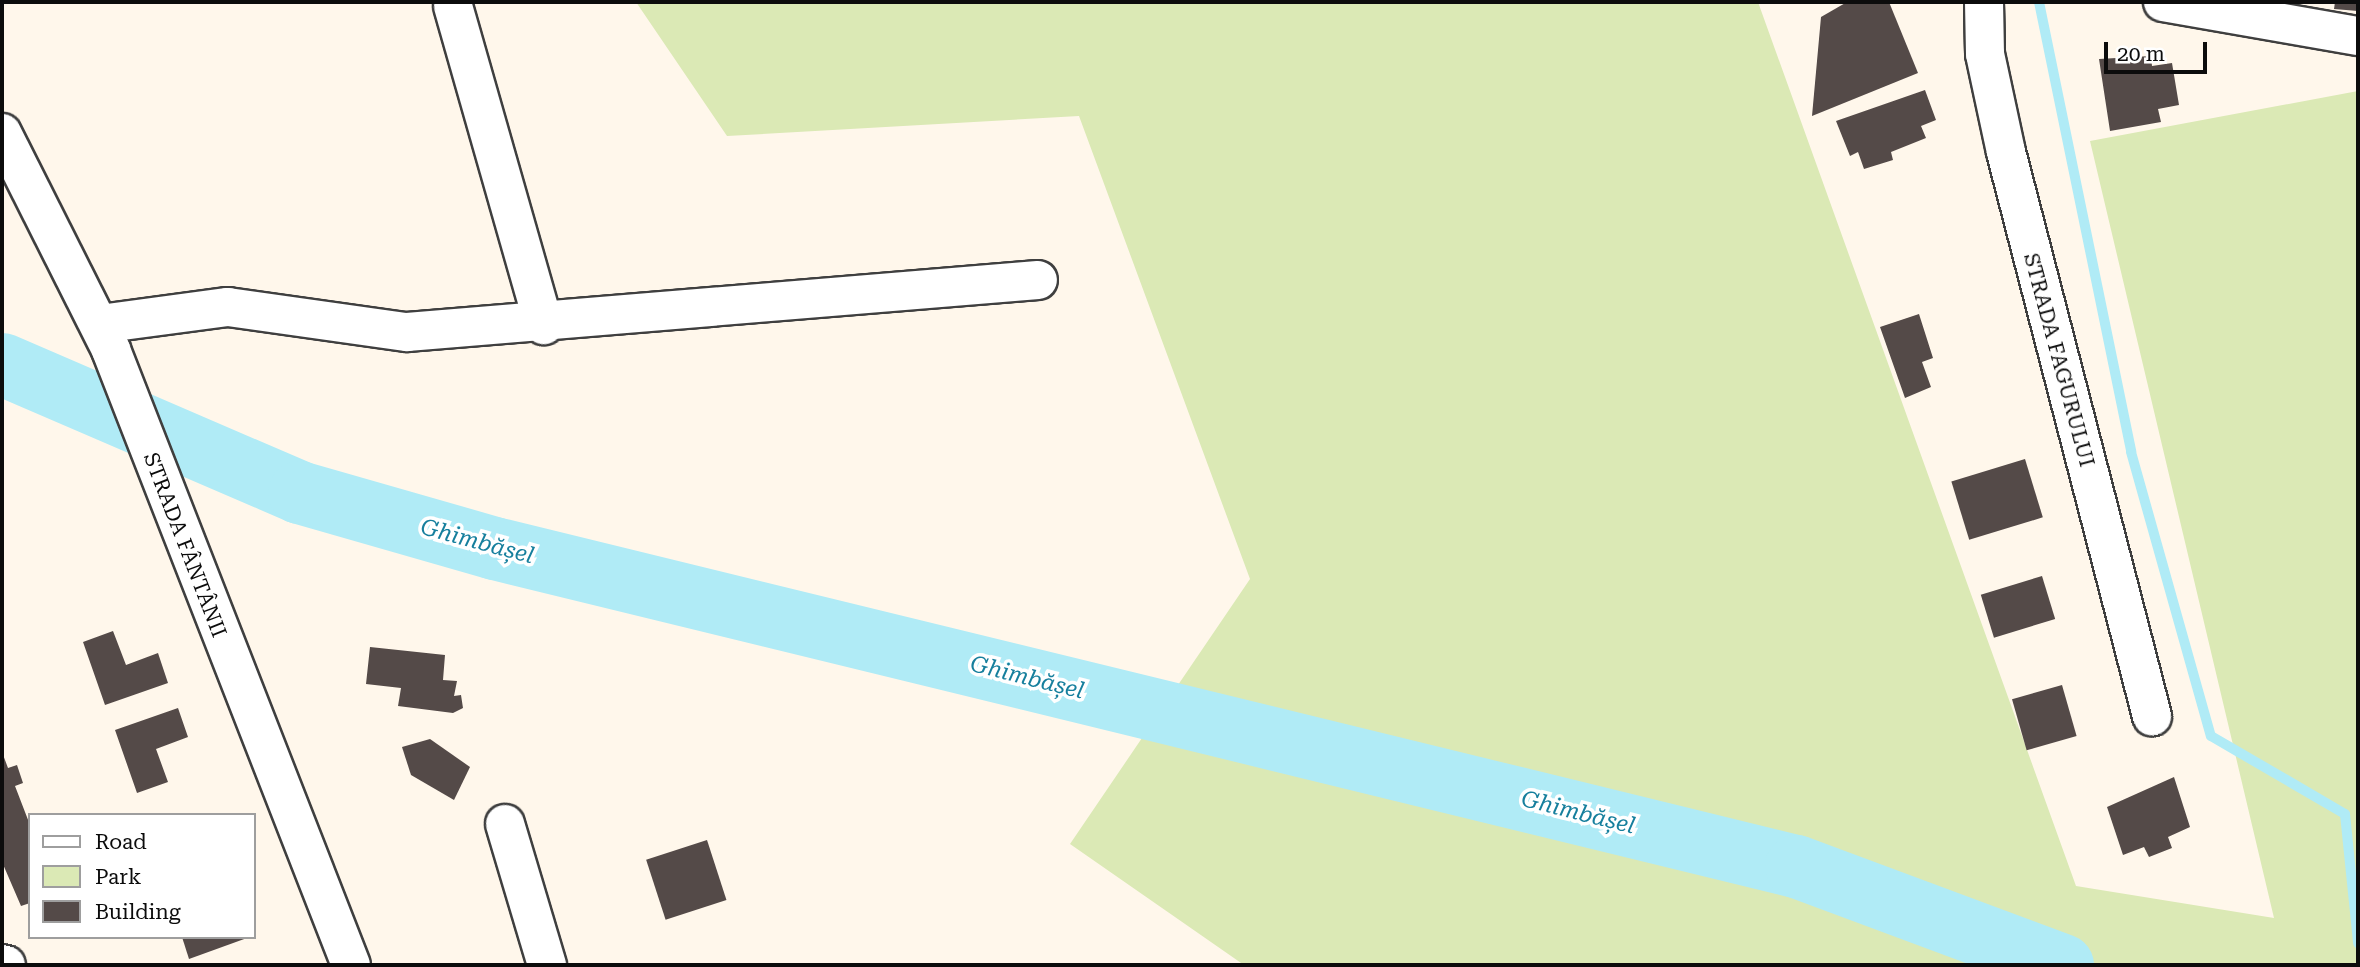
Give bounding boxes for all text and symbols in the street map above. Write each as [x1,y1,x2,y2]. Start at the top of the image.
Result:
scale bar [2108,28,2211,72]
text: 20 m [2117,42,2165,66]
street label: STRADA FAGURULUI [2018,250,2100,470]
street label: STRADA FÂNTÂNII [138,449,232,641]
water label: Ghimbășel [417,514,537,570]
water label: Ghimbășel [967,651,1087,705]
water label: Ghimbășel [1518,786,1638,840]
legend [28,813,256,939]
text: Road [95,830,147,854]
text: Park [95,865,141,889]
text: Building [95,900,181,924]

